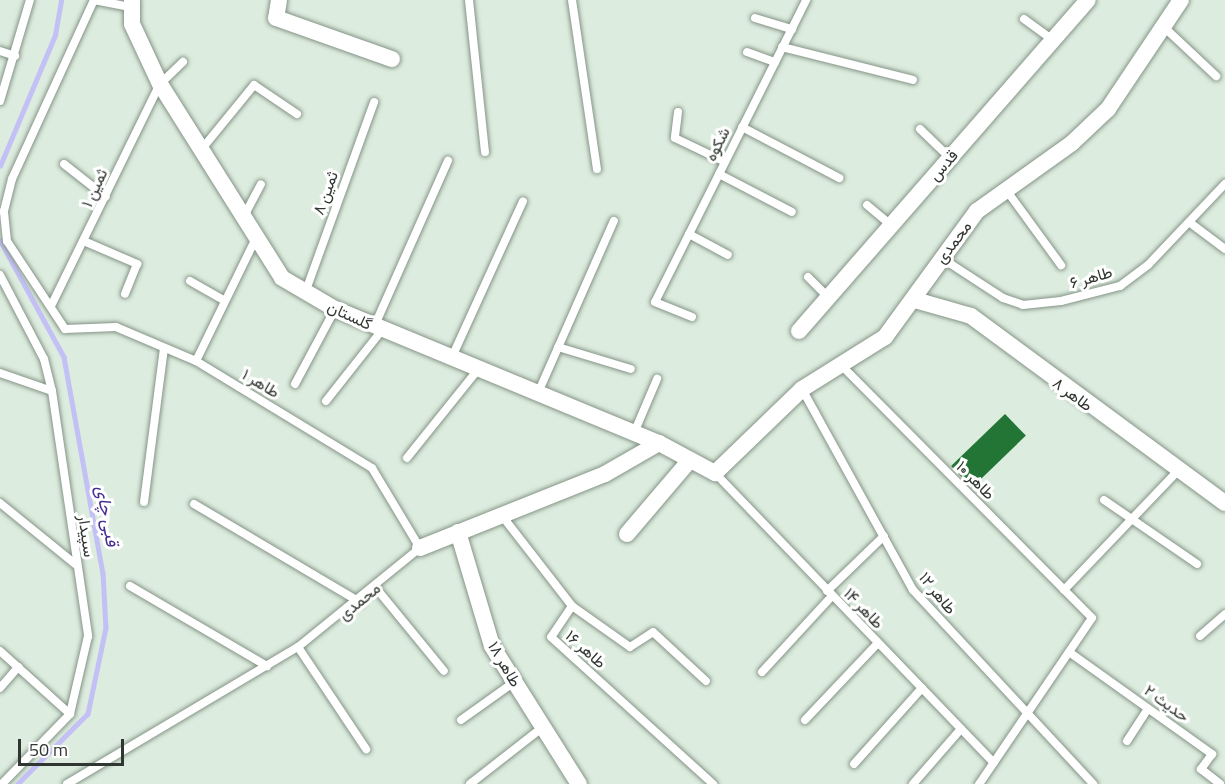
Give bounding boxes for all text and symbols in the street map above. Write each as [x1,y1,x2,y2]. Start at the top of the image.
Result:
street label: شکوه [700,124,734,164]
street label: قدس [924,146,962,184]
street label: ثمین ۱ [77,166,111,210]
street label: ثمین ۸ [308,169,342,217]
street label: محمدی [931,217,975,267]
street label: طاهر ۶ [1068,262,1114,292]
street label: گلستان [325,296,375,334]
street label: طاهر ۱ [239,364,283,402]
street label: طاهر ۸ [1049,373,1097,415]
street label: طاهر ۱۰ [953,457,999,503]
water label: قبی چای [91,484,123,548]
street label: سپیدار [75,514,99,558]
street label: طاهر ۱۲ [915,568,961,618]
street label: محمدی [334,578,384,624]
street label: طاهر ۱۴ [840,584,888,632]
street label: طاهر ۱۶ [562,626,610,672]
street label: طاهر ۱۸ [484,638,526,690]
street label: حدیث ۲ [1141,680,1193,726]
scale bar [21,727,128,765]
text: 50 m [29,736,68,763]

